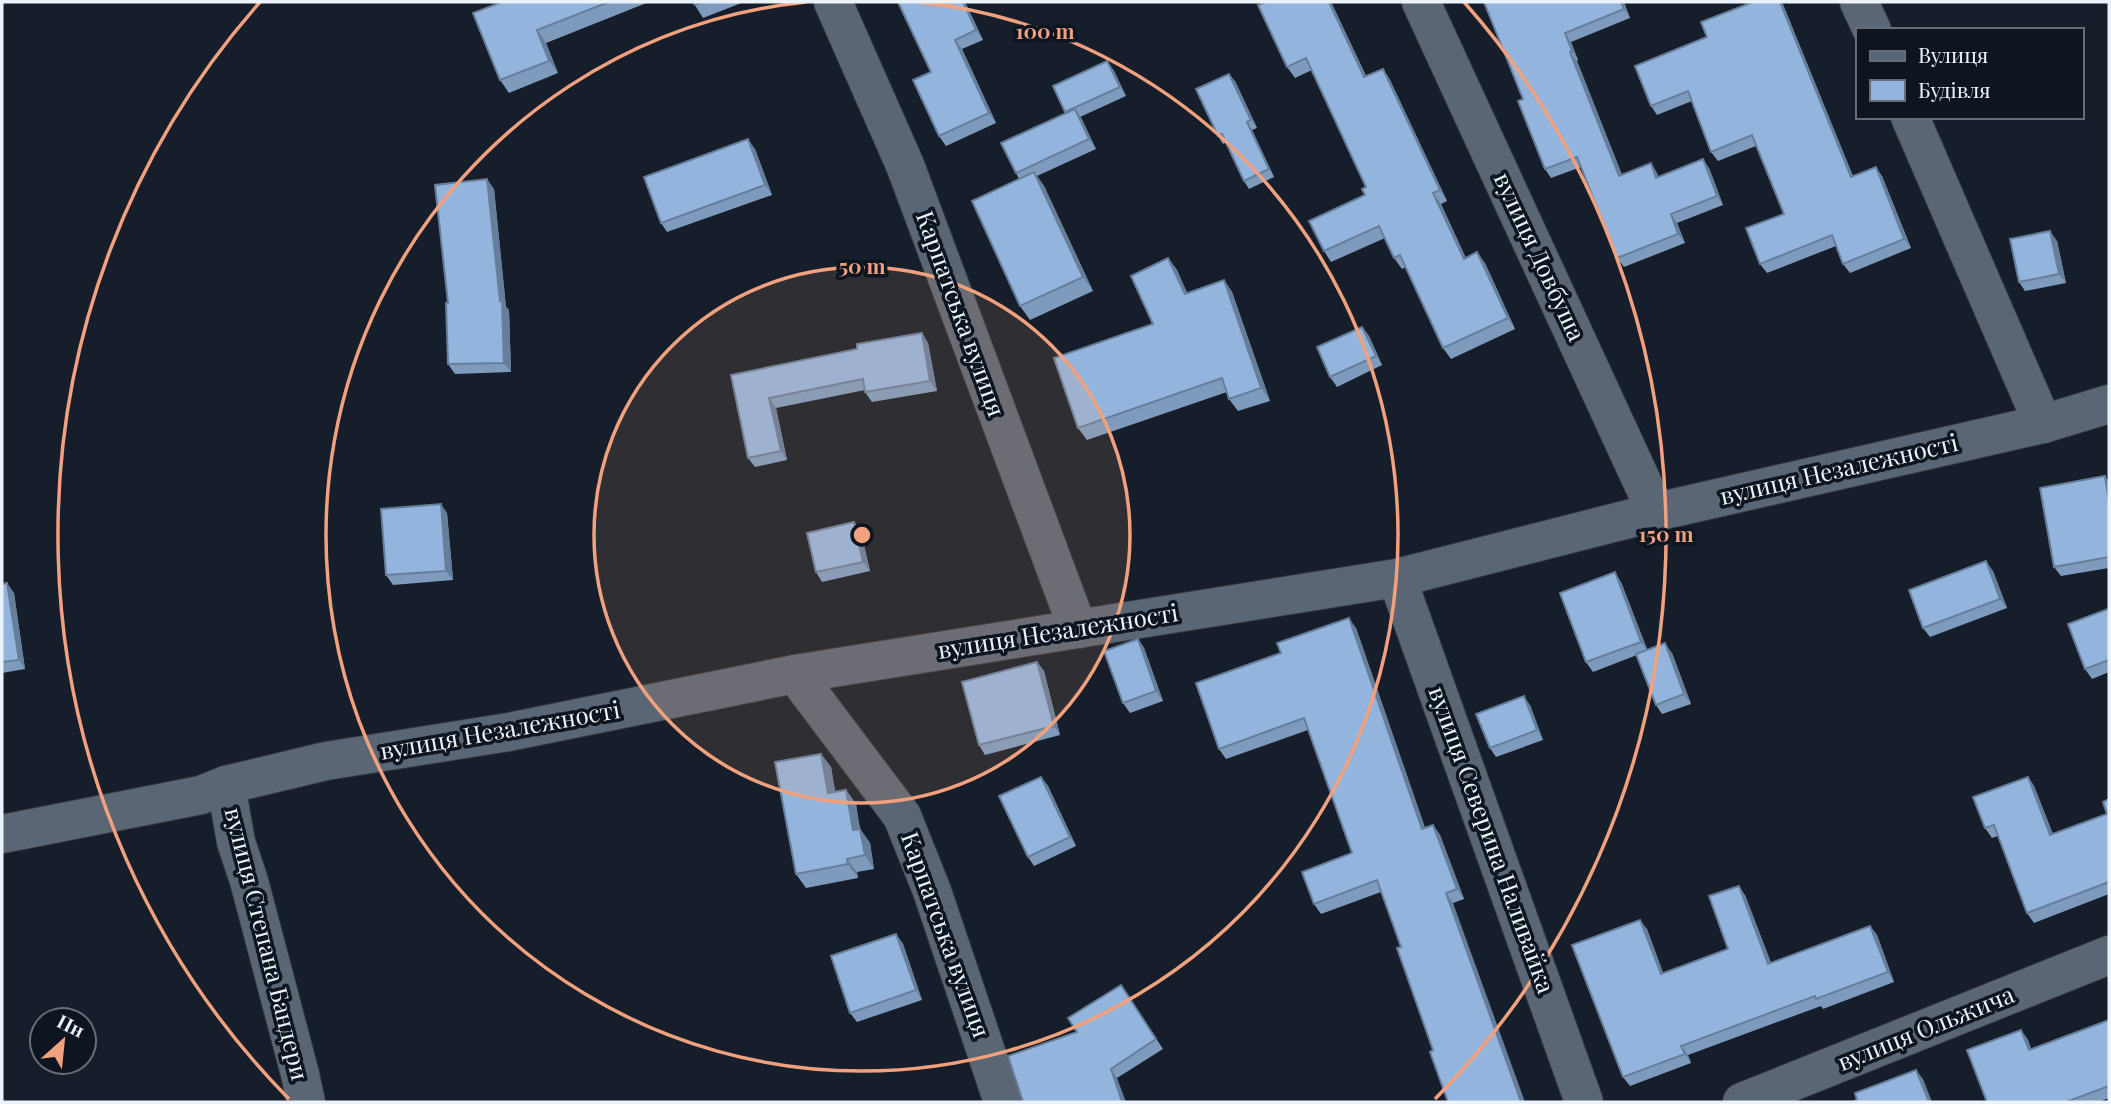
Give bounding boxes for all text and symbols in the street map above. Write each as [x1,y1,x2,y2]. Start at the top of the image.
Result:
text: 100 m [1015,16,1075,44]
legend [1856,28,2083,119]
text: Вулиця [1918,40,1988,68]
text: Будівля [1918,75,1991,103]
street label: вулиця Довбуша [1488,167,1594,346]
street label: Карпатська вулиця [910,206,1014,421]
text: 50 m [838,251,886,279]
street label: вулиця Незалежності [1717,425,1961,511]
text: 150 m [1639,519,1693,547]
centre of rings [850,523,874,547]
street label: вулиця Незалежності [935,595,1180,665]
street label: вулиця Северина Наливайка [1422,681,1563,997]
street label: вулиця Незалежності [377,692,622,766]
street label: вулиця Степана Бандери [219,804,317,1083]
street label: Карпатська вулиця [895,827,999,1042]
street label: вулиця Ольжича [1832,977,2018,1077]
north arrow [28,1006,98,1076]
text: Пн [53,1007,89,1043]

